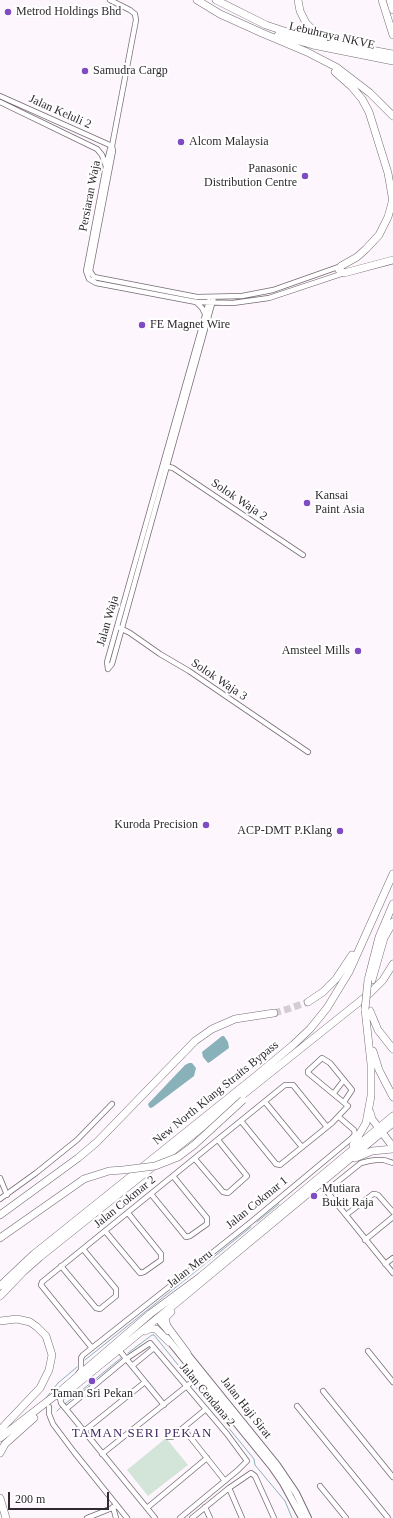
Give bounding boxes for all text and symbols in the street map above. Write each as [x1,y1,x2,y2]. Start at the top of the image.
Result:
place label: Metrod Holdings Bhd [16,5,134,19]
marker: Metrod Holdings Bhd [3,7,13,17]
street label: Lebuhraya NKVE [286,19,378,53]
place label: Samudra Cargp [93,64,180,78]
marker: Samudra Cargp [80,66,90,76]
street label: Jalan Keluli 2 [23,90,97,134]
place label: Alcom Malaysia [189,135,275,149]
marker: Alcom Malaysia [176,137,186,147]
street label: Persiaran Waja [75,154,105,238]
place label: Panasonic Distribution Centre [191,162,297,190]
marker: Panasonic Distribution Centre [300,171,310,181]
place label: FE Magnet Wire [150,318,236,332]
marker: FE Magnet Wire [137,320,147,330]
street label: Solok Waja 2 [206,474,272,526]
place label: Kansai Paint Asia [315,489,370,517]
marker: Kansai Paint Asia [302,498,312,508]
street label: Jalan Waja [93,590,123,652]
place label: Amsteel Mills [277,644,350,658]
marker: Amsteel Mills [353,646,363,656]
street label: Solok Waja 3 [186,654,252,706]
place label: Kuroda Precision [103,818,198,832]
marker: Kuroda Precision [201,820,211,830]
place label: ACP-DMT P.Klang [237,824,332,838]
marker: ACP-DMT P.Klang [335,826,345,836]
street label: New North Klang Straits Bypass [143,1032,289,1154]
street label: Jalan Cokmar 2 [87,1169,163,1235]
street label: Jalan Cokmar 1 [219,1170,295,1236]
place label: Mutiara Bukit Raja [322,1182,379,1210]
marker: Mutiara Bukit Raja [309,1191,319,1201]
street label: Jalan Meru [161,1244,219,1294]
street label: Jalan Cendana 2 [172,1355,242,1435]
street label: Jalan Haji Sirat [214,1370,278,1446]
marker: Taman Sri Pekan [87,1376,97,1386]
place label: Taman Sri Pekan [45,1387,139,1401]
district label: TAMAN SERI PEKAN [75,1426,209,1442]
scale bar [10,1484,111,1510]
text: 200 m [15,1492,45,1506]

